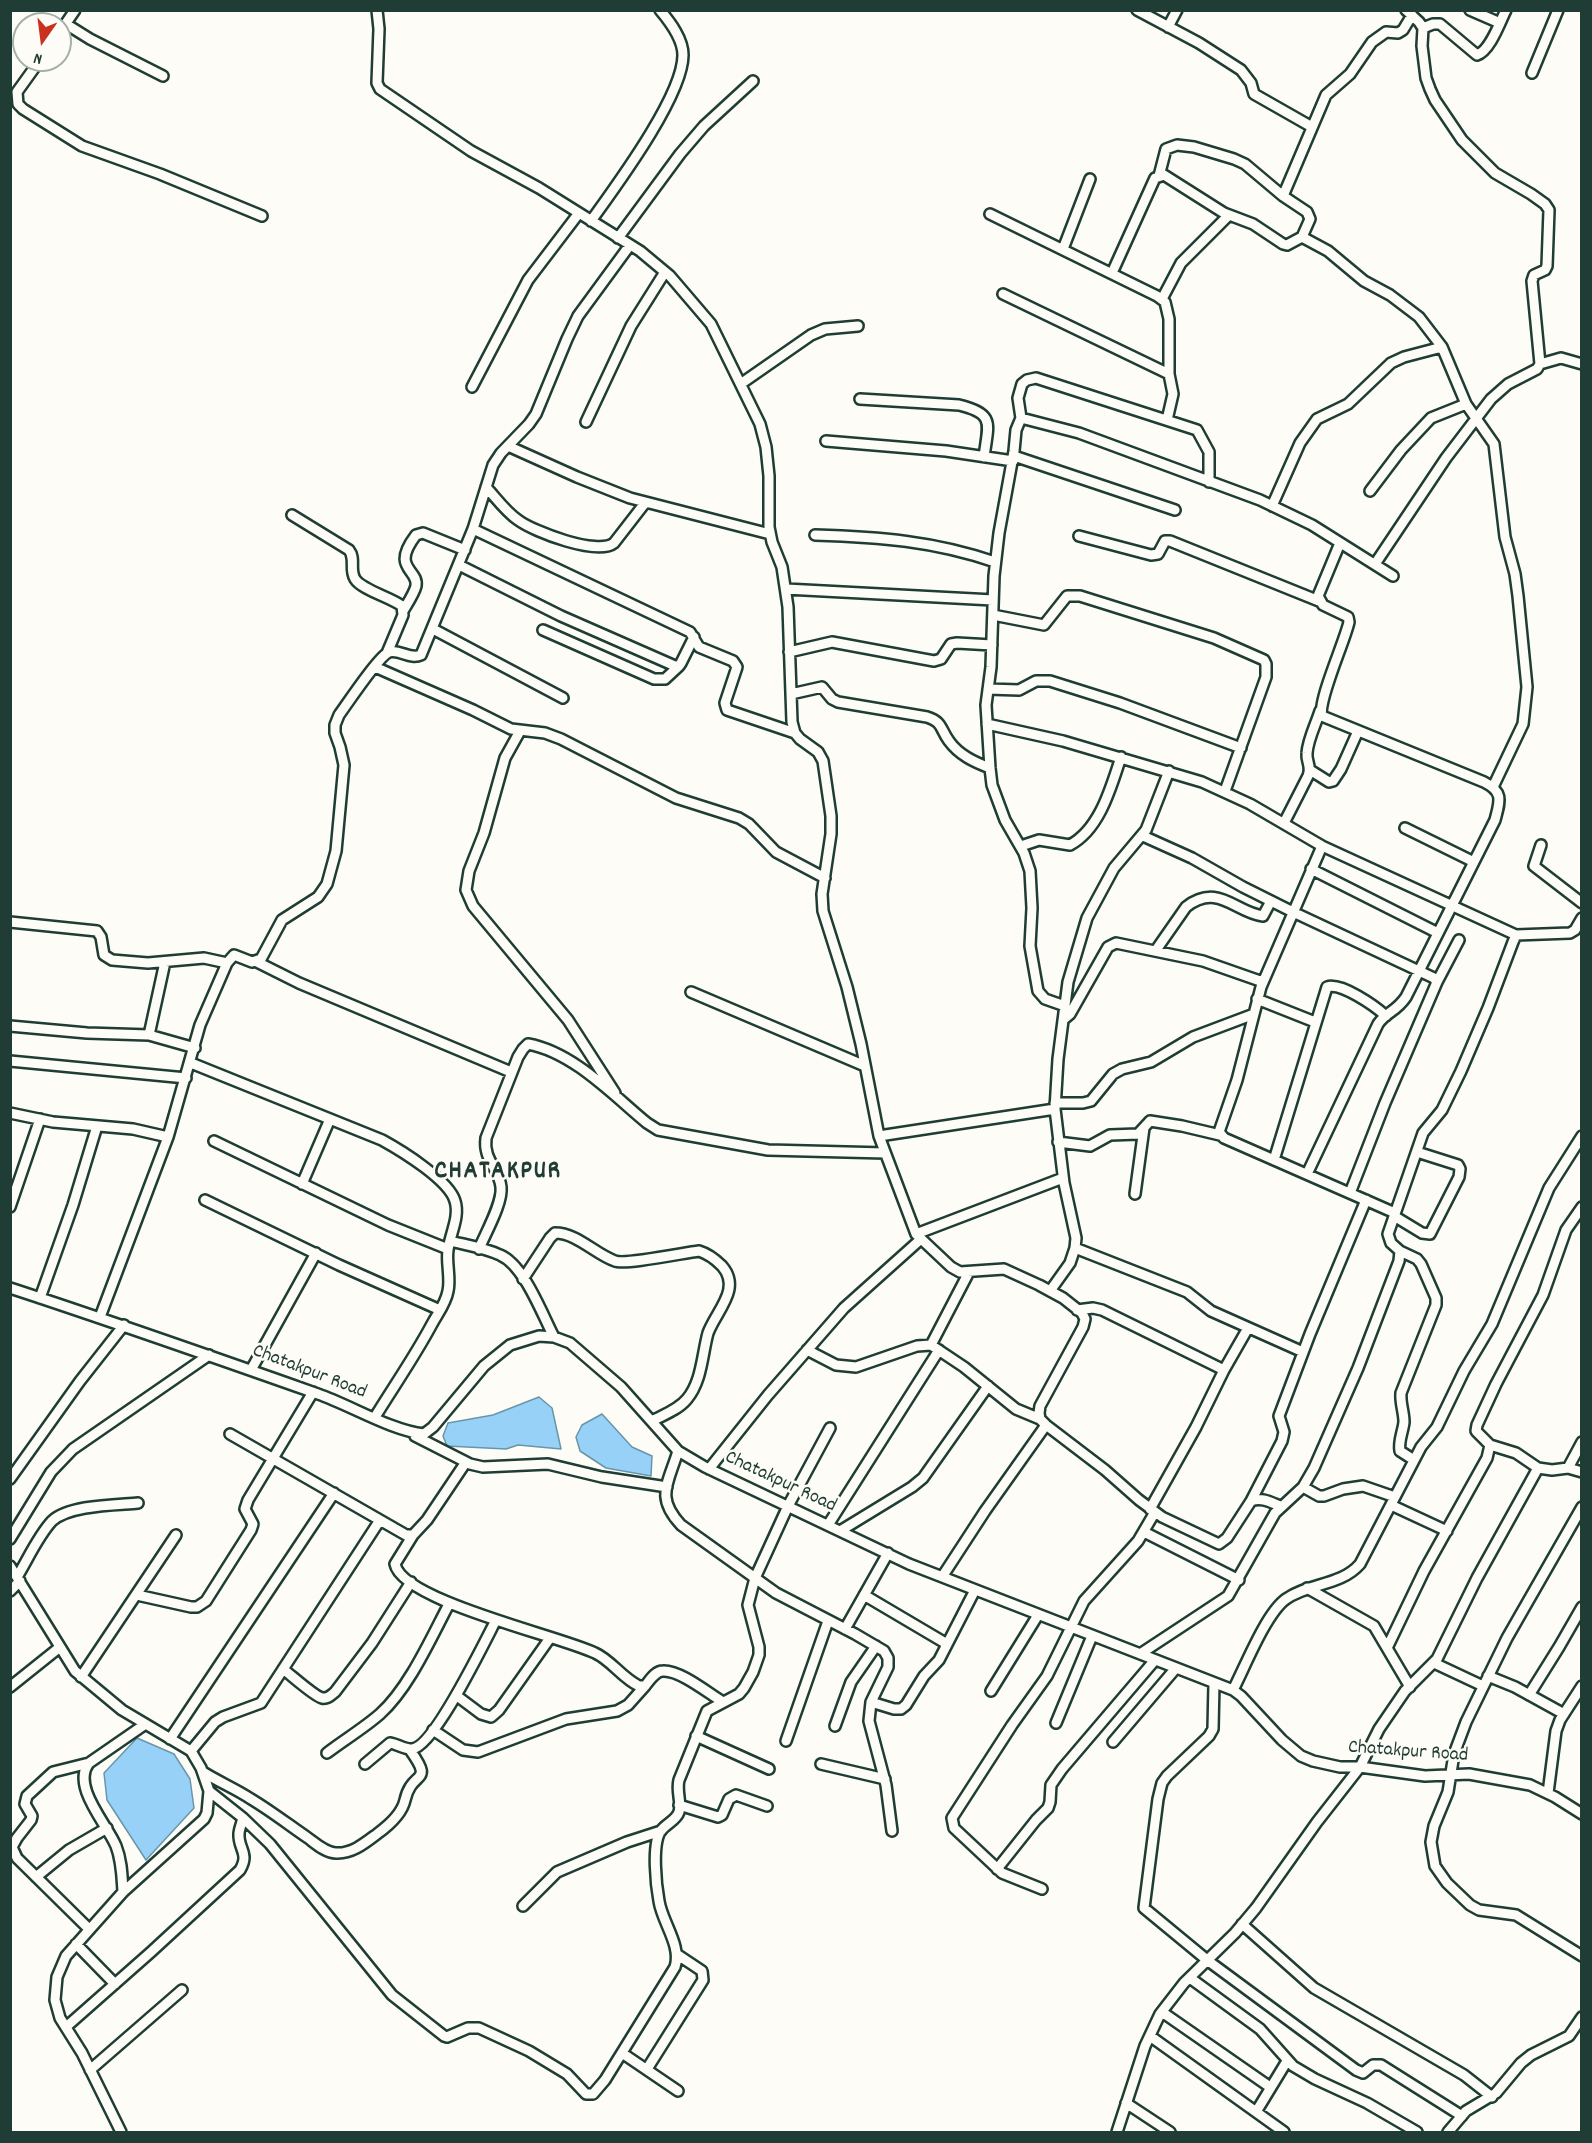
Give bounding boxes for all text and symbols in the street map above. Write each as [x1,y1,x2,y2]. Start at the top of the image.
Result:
north arrow [12,12,72,72]
text: N [31,46,45,70]
district label: CHATAKPUR [434,1157,562,1189]
street label: Chatakpur Road [248,1340,370,1406]
street label: Chatakpur Road [720,1447,840,1519]
street label: Chatakpur Road [1347,1737,1469,1769]

